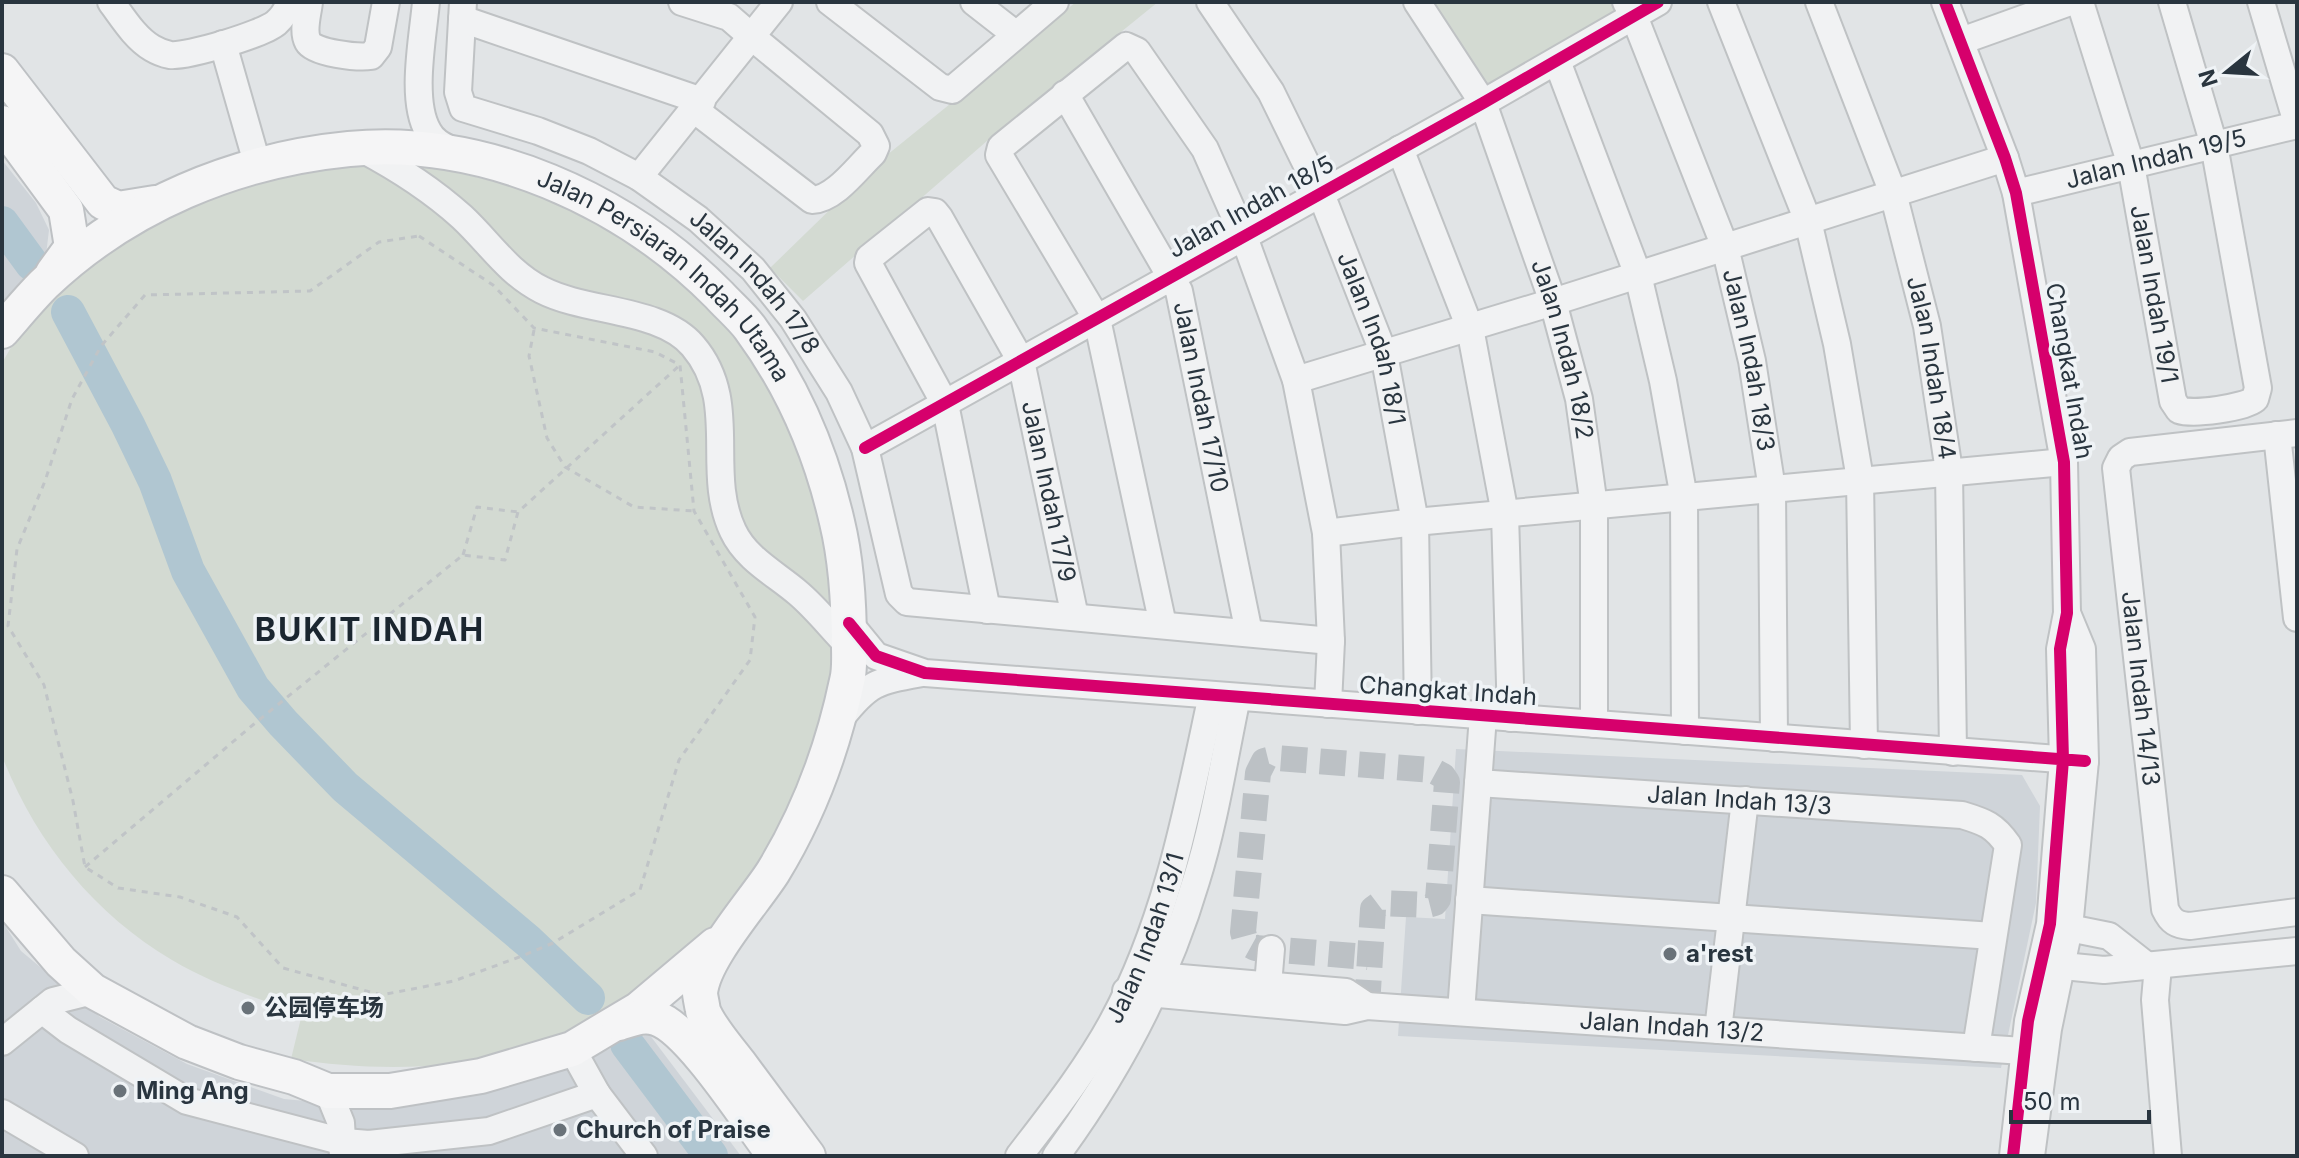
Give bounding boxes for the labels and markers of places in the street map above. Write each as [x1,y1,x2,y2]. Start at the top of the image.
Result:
place label: a'rest [1686,939,1753,968]
marker: a'rest [1661,945,1679,963]
place label: 公园停车场 [264,993,384,1022]
marker: 公园停车场 [239,999,257,1017]
place label: Ming Ang [136,1076,249,1105]
marker: Ming Ang [111,1082,129,1100]
place label: Church of Praise [576,1115,771,1144]
marker: Church of Praise [551,1121,569,1139]

